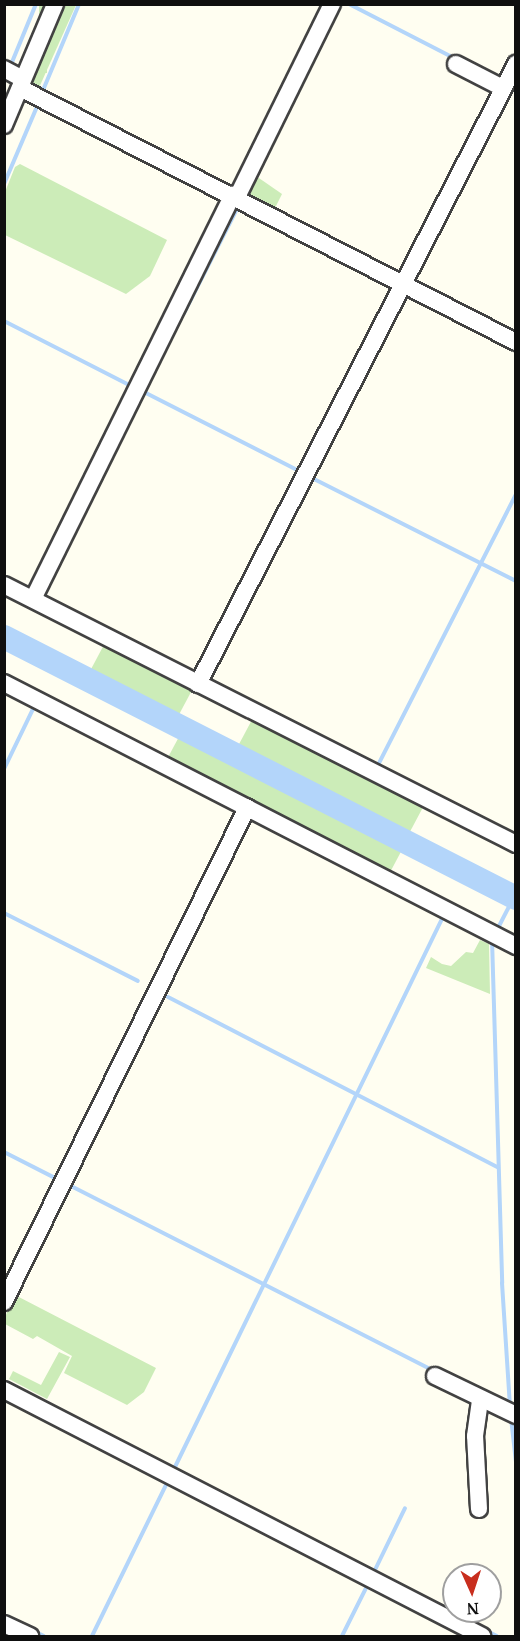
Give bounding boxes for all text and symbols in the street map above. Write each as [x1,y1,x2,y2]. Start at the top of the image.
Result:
north arrow [442,1563,502,1623]
text: N [466,1598,479,1620]

